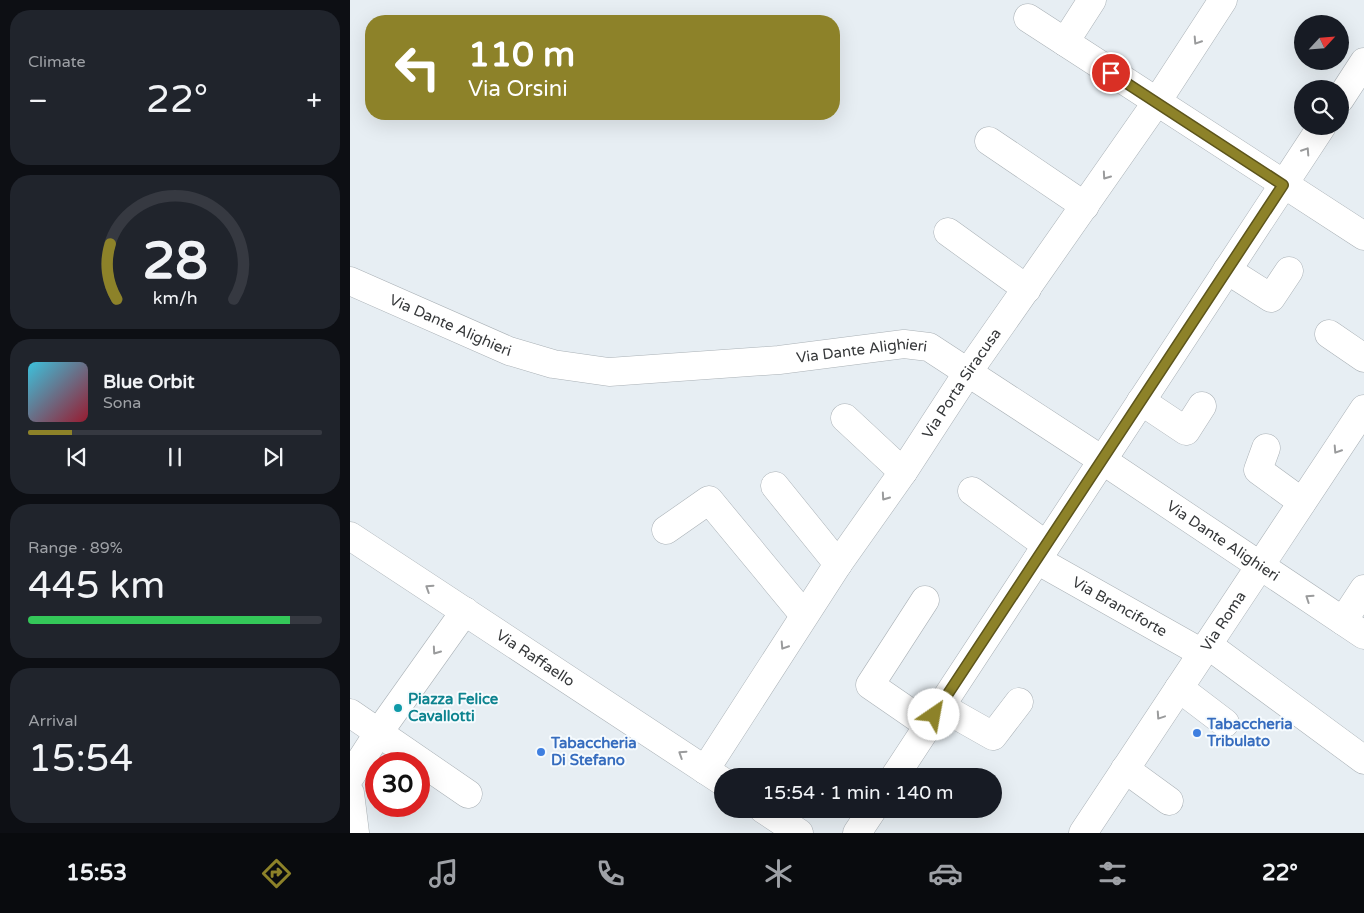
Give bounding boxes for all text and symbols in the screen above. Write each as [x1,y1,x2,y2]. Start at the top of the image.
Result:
north arrow [1294,15,1349,70]
map controls [1294,15,1349,135]
text: 110 m [468,34,575,76]
icon: left [385,35,450,100]
one-way arrow [1193,36,1203,45]
text: Climate [28,52,86,72]
pin [1090,52,1132,94]
icon: arrive [1097,59,1125,87]
text: Via Orsini [468,76,568,102]
text: 22° [146,77,208,123]
button: search [1294,80,1349,135]
text: − [28,84,48,118]
text: + [306,84,322,118]
one-way arrow [1300,147,1309,156]
one-way arrow [1103,170,1112,179]
text: 28 [142,230,208,293]
text: km/h [153,288,197,309]
street label: Via Dante Alighieri [387,291,514,360]
street label: Via Porta Siracusa [918,325,1005,442]
street label: Via Dante Alighieri [795,335,928,367]
text: Blue Orbit [103,371,195,393]
text: Sona [103,393,141,413]
icon: previous [63,443,91,471]
icon: pause [161,443,189,471]
icon: next [259,443,287,471]
one-way arrow [1334,444,1343,453]
one-way arrow [882,491,891,501]
street label: Via Dante Alighieri [1163,497,1283,585]
text: Range · 89% [28,538,123,558]
text: 445 km [28,563,165,609]
street label: Via Branciforte [1069,573,1170,641]
one-way arrow [426,585,435,594]
street label: Via Roma [1197,588,1250,655]
one-way arrow [1305,595,1315,604]
street label: Via Raffaello [493,626,578,690]
one-way arrow [781,641,791,650]
one-way arrow [433,645,442,655]
position arrow [907,688,959,740]
place label: Piazza Felice Cavallotti [408,690,499,725]
marker: Piazza Felice Cavallotti [392,702,404,714]
text: Arrival [28,711,77,731]
one-way arrow [1157,711,1166,720]
place label: Tabaccheria Tribulato [1206,715,1293,750]
marker: Tabaccheria Tribulato [1191,727,1203,739]
place label: Tabaccheria Di Stefano [550,734,637,769]
text: 15:54 [28,736,133,782]
marker: Tabaccheria Di Stefano [535,746,547,758]
one-way arrow [678,751,687,761]
speed limit sign: 30 [365,752,430,817]
text: 15:54 · 1 min · 140 m [762,782,954,804]
icon: directions [259,856,294,891]
icon: music [426,856,461,891]
icon: phone [593,856,628,891]
icon: climate [761,856,796,891]
icon: car [928,856,963,891]
icon: filters [1095,856,1130,891]
text: 15:53 [66,860,127,886]
text: 22° [1262,860,1298,886]

